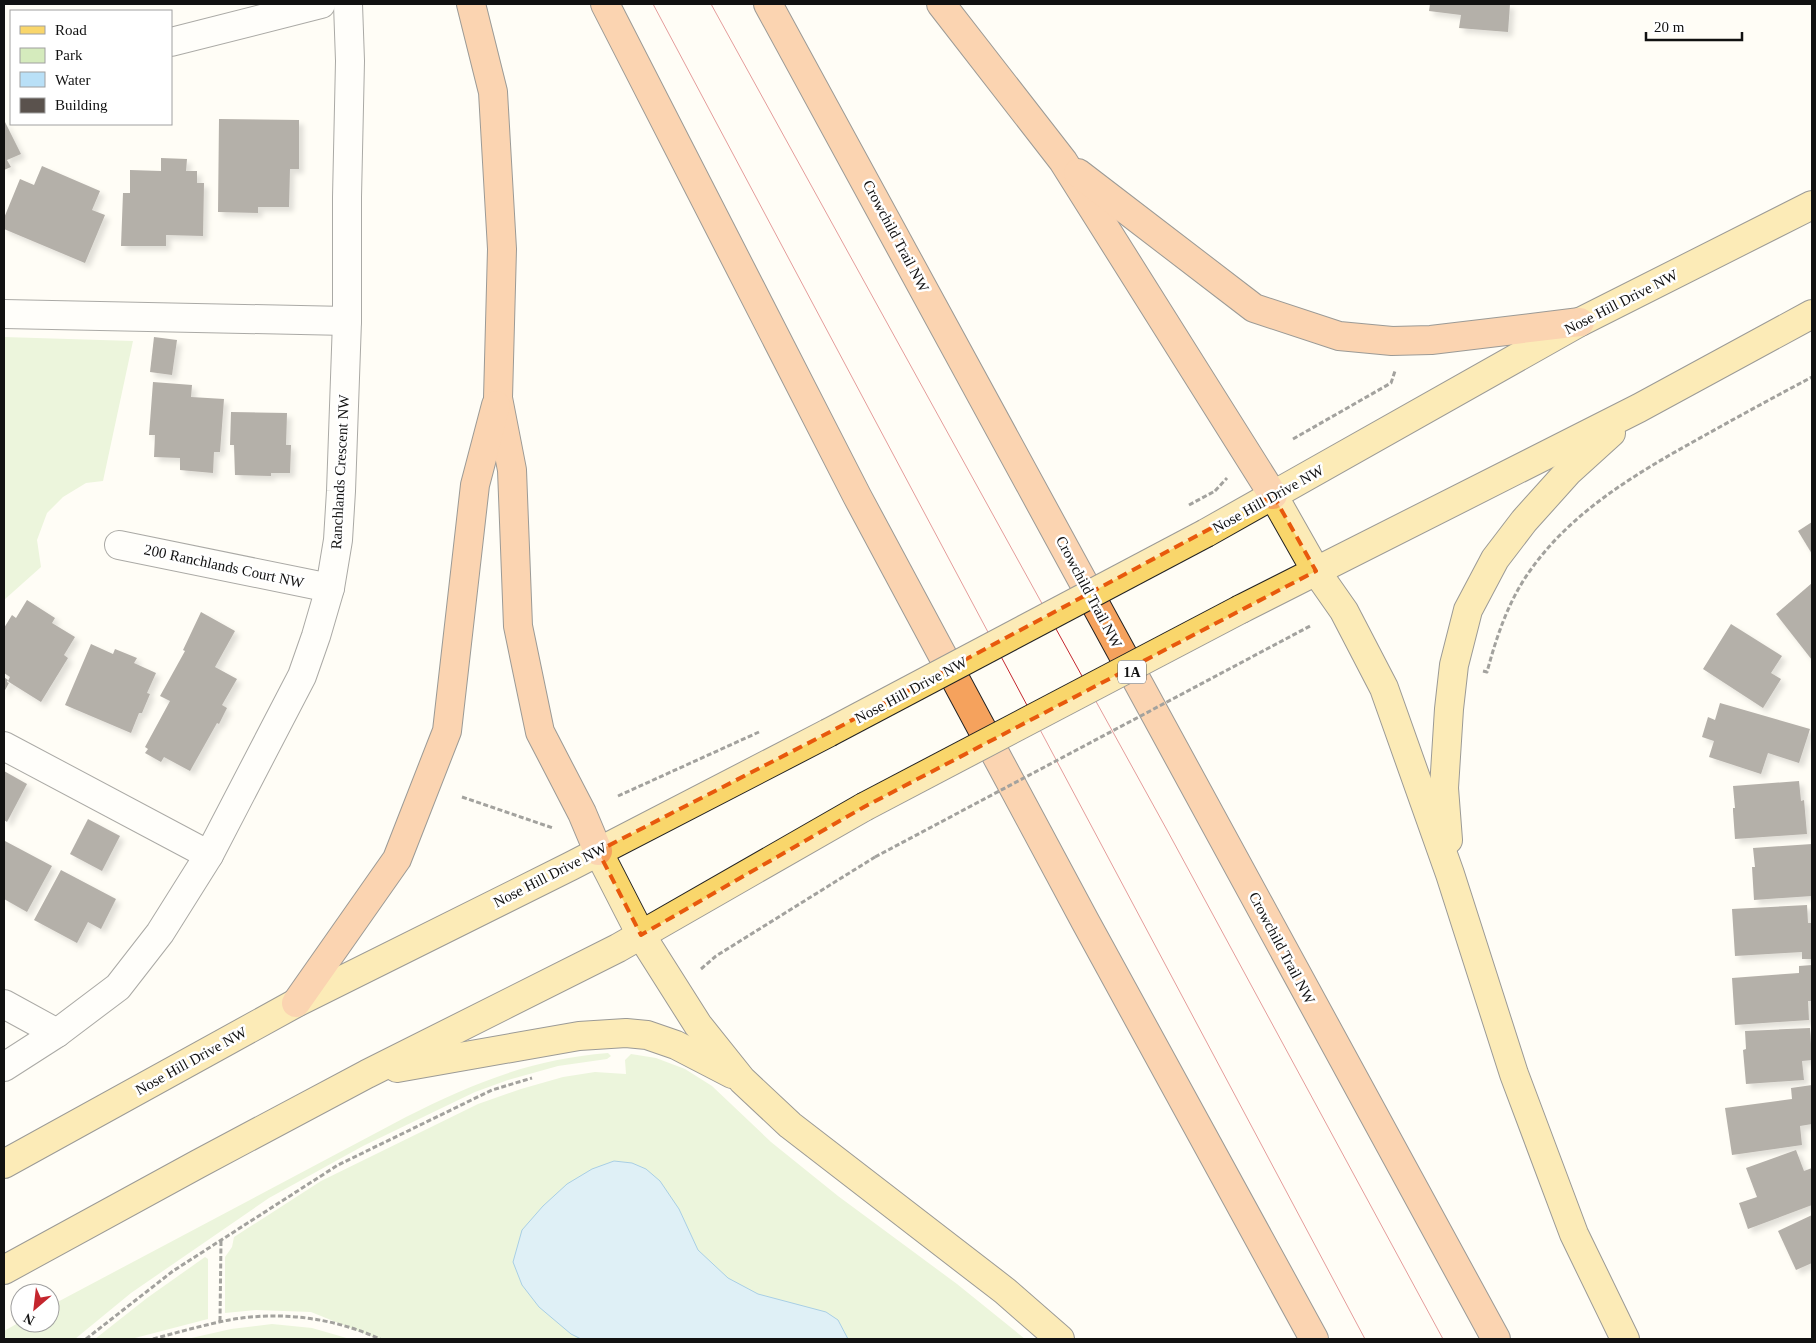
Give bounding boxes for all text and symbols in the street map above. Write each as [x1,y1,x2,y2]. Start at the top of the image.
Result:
legend [10,10,172,125]
scale bar [1646,10,1742,42]
text: 20 m [1654,19,1685,35]
text: Road [55,22,87,38]
text: Park [55,47,83,63]
text: Water [55,72,90,88]
text: Building [55,97,108,113]
street label: Crowchild Trail NW [860,177,933,295]
street label: Nose Hill Drive NW [1562,266,1681,337]
street label: Ranchlands Crescent NW [328,393,352,550]
street label: Nose Hill Drive NW [1210,461,1327,536]
street label: Crowchild Trail NW [1053,533,1126,651]
street label: 200 Ranchlands Court NW [143,541,306,591]
street label: Nose Hill Drive NW [852,653,970,726]
road number: 1A [1118,660,1146,684]
street label: Nose Hill Drive NW [491,839,610,910]
street label: Crowchild Trail NW [1246,889,1319,1007]
street label: Nose Hill Drive NW [133,1023,250,1098]
north arrow [10,1283,60,1333]
text: N [21,1310,37,1328]

